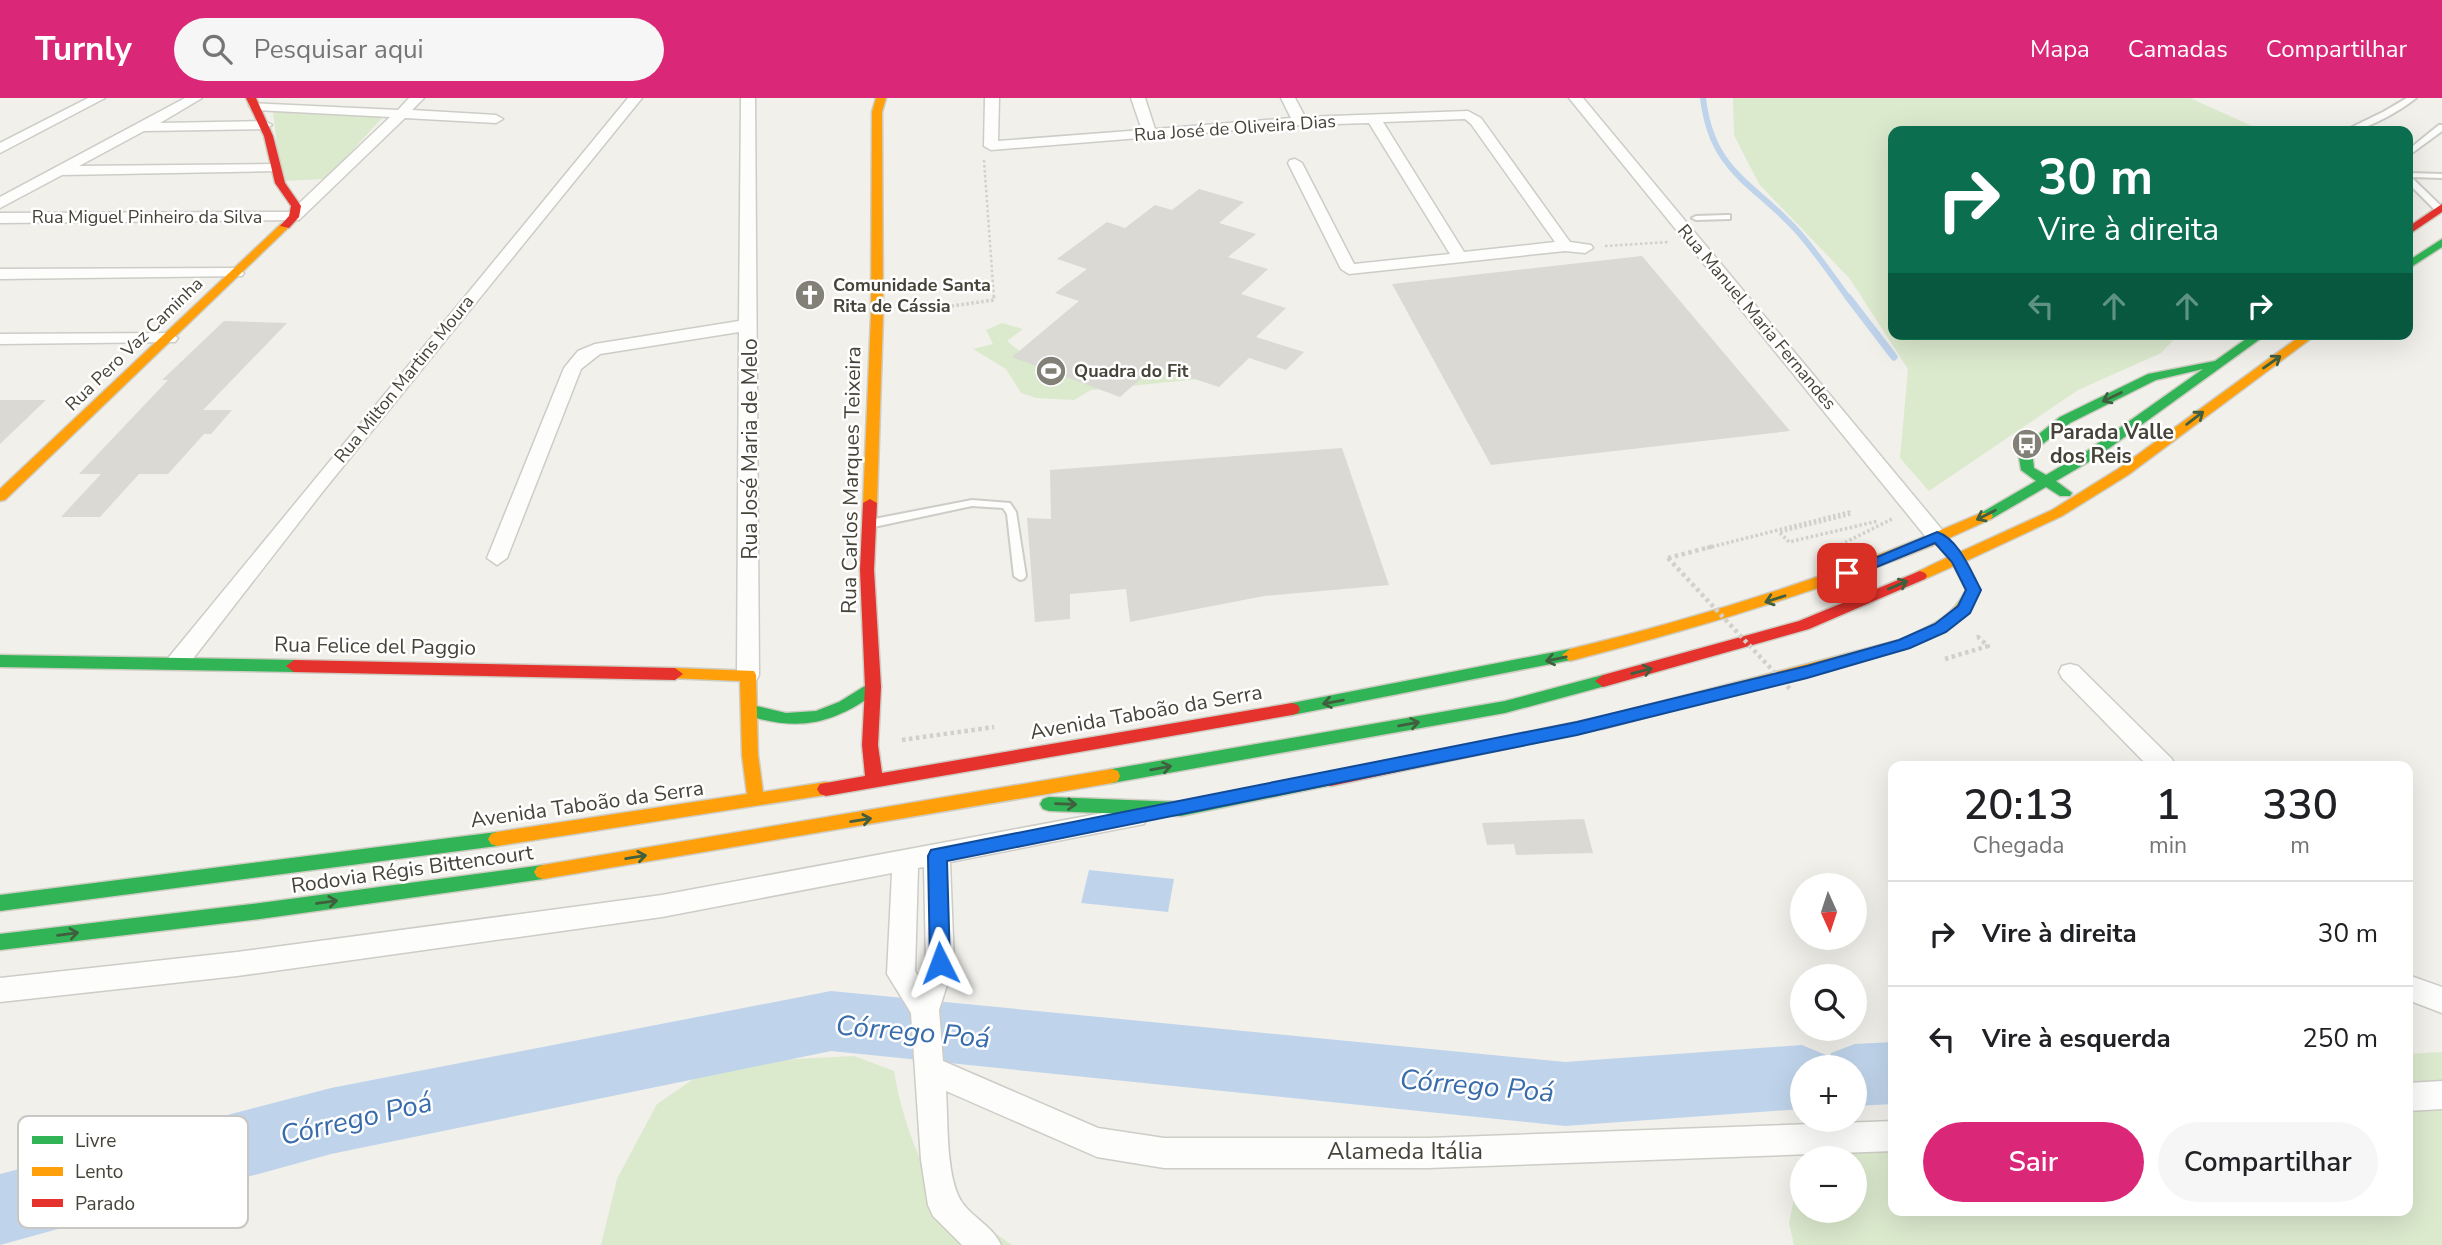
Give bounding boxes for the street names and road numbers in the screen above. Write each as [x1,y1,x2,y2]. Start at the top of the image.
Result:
street label: Rua José de Oliveira Dias [1133,109,1337,147]
street label: Rua Miguel Pinheiro da Silva [32,205,262,229]
street label: Rua Manuel Maria Fernandes [1672,219,1842,415]
street label: Rua Pero Vaz Caminha [60,272,208,416]
street label: Rua Milton Martins Moura [329,290,479,468]
street label: Rua José Maria de Melo [736,338,764,560]
street label: Rua Carlos Marques Teixeira [835,346,867,614]
street label: Rua Felice del Paggio [274,630,476,662]
street label: Avenida Taboão da Serra [1028,678,1264,746]
street label: Avenida Taboão da Serra [469,774,705,834]
street label: Rodovia Régis Bittencourt [289,838,535,900]
street label: Alameda Itália [1327,1135,1483,1167]

